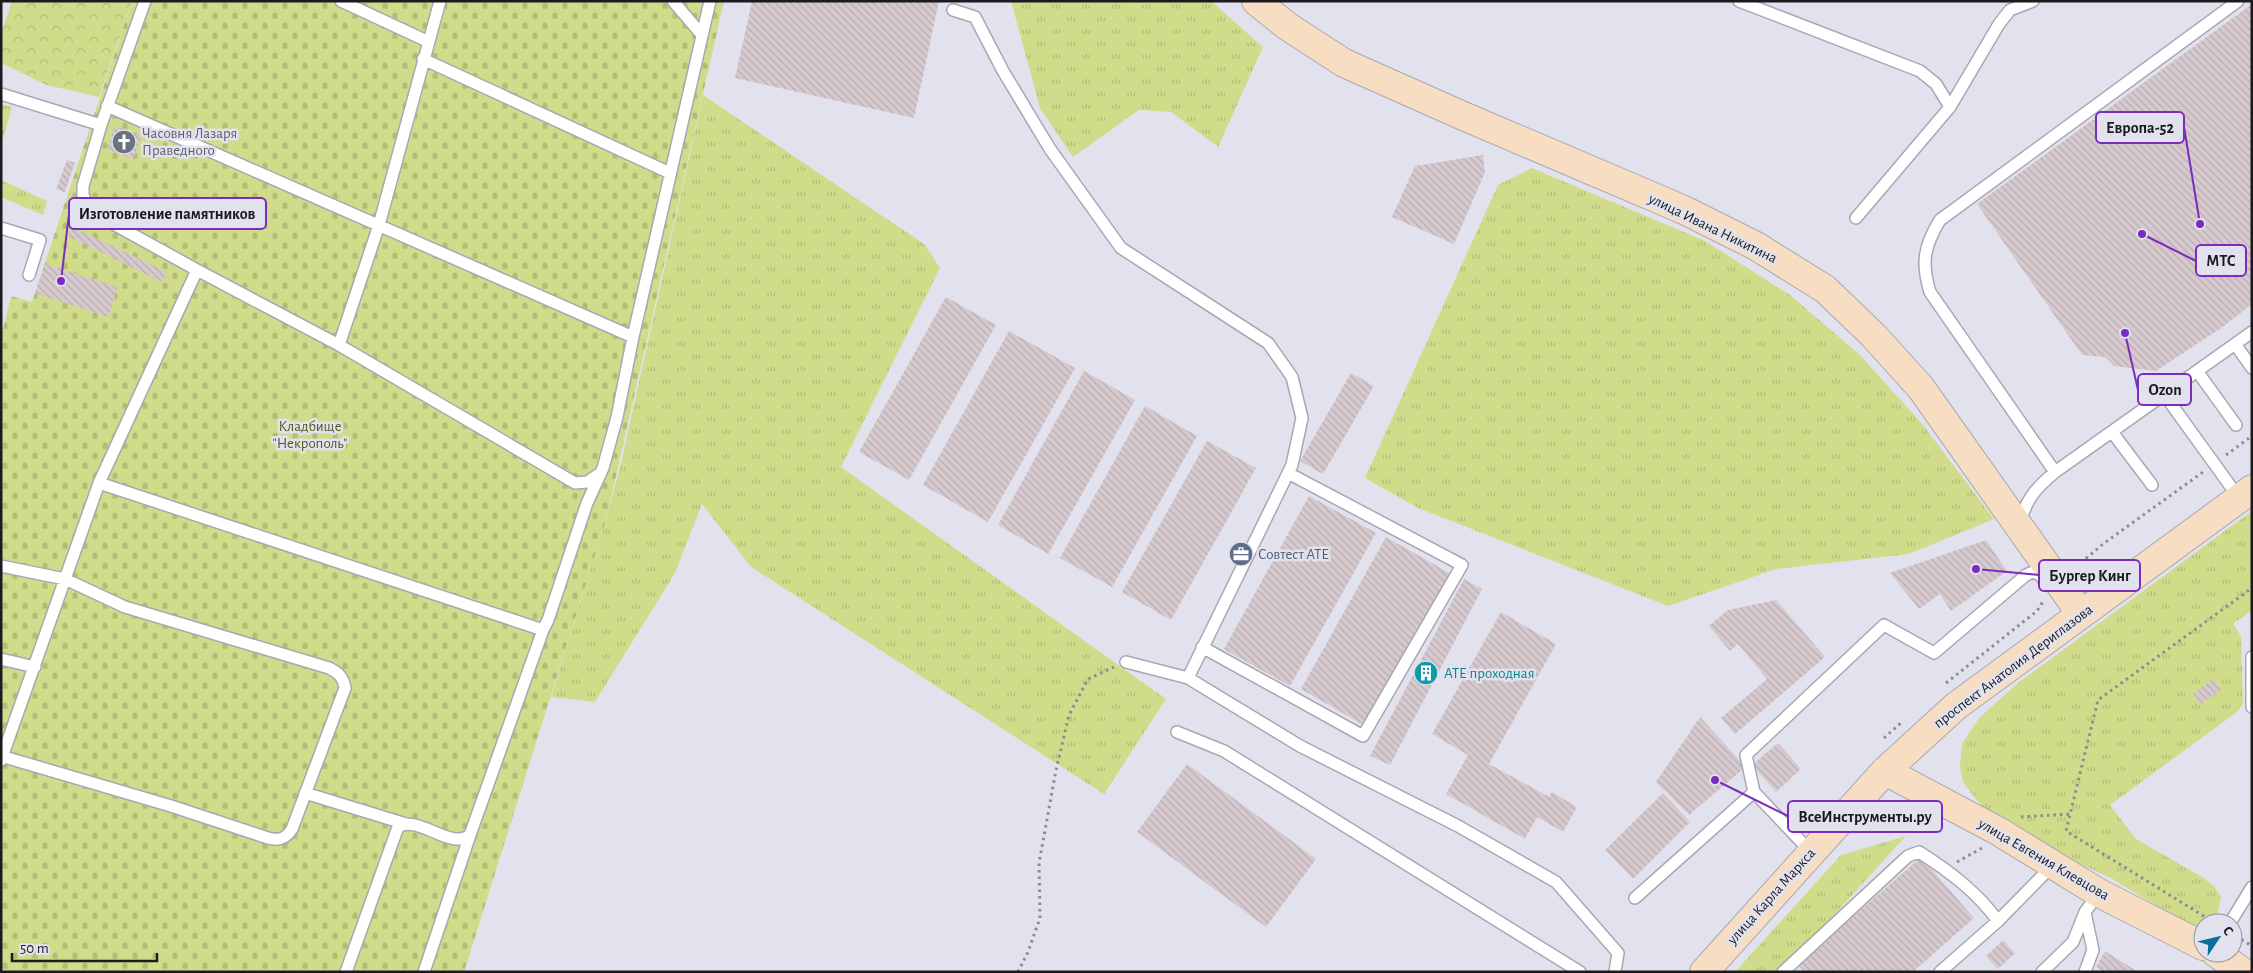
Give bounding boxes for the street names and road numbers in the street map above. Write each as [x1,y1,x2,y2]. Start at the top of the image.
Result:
street label: улица Ивана Никитина [1645,190,1779,266]
street label: проспект Анатолия Дериглазова [1931,602,2096,731]
street label: улица Евгения Клевцова [1975,815,2112,903]
street label: улица Карла Маркса [1724,845,1818,948]

